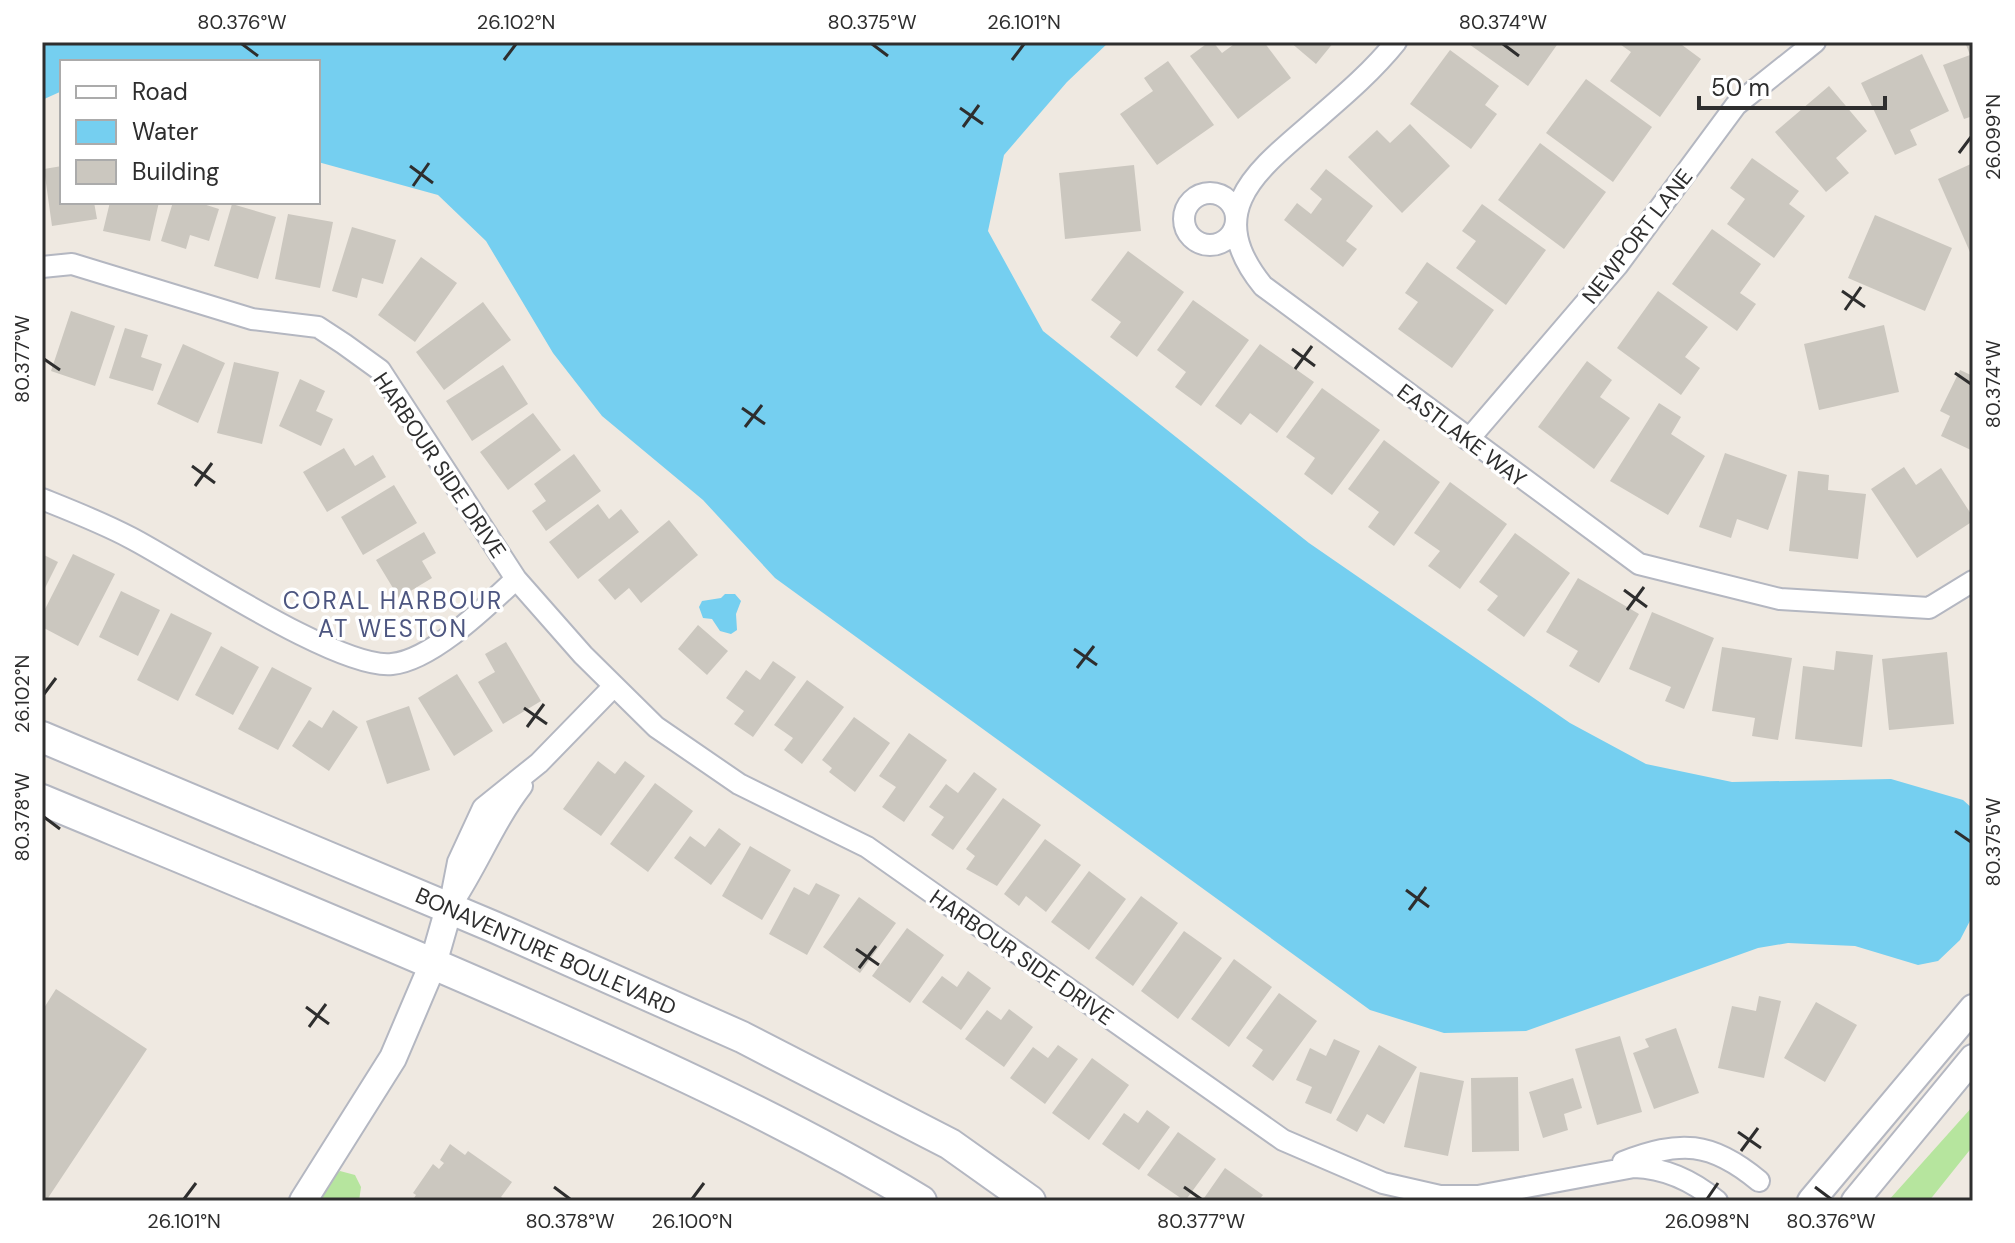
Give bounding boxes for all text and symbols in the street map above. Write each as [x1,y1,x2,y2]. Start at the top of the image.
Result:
text: 80.376°W [197,9,287,35]
text: 26.102°N [477,9,555,35]
text: 80.375°W [828,9,917,35]
text: 26.101°N [987,9,1061,35]
text: 80.374°W [1459,9,1547,35]
legend [60,60,320,204]
scale bar [1699,60,1885,110]
text: 50 m [1711,72,1770,103]
text: Road [132,76,188,107]
text: 26.099°N [1980,94,2006,180]
text: Water [132,116,198,147]
text: Building [132,156,219,187]
street label: NEWPORT LANE [1576,163,1699,310]
text: 80.377°W [9,315,35,403]
text: 80.374°W [1980,340,2006,428]
street label: HARBOUR SIDE DRIVE [367,367,513,564]
street label: EASTLAKE WAY [1391,377,1532,494]
district label: CORAL HARBOUR AT WESTON [283,585,503,644]
text: 26.102°N [9,655,35,733]
text: 80.378°W [9,772,35,862]
text: 80.375°W [1980,798,2006,887]
street label: BONAVENTURE BOULEVARD [411,881,681,1022]
street label: HARBOUR SIDE DRIVE [924,883,1119,1032]
text: 26.101°N [147,1208,221,1234]
text: 80.378°W [525,1208,615,1234]
text: 26.100°N [651,1208,733,1234]
text: 80.377°W [1157,1208,1245,1234]
text: 26.098°N [1664,1208,1750,1234]
text: 80.376°W [1786,1208,1876,1234]

